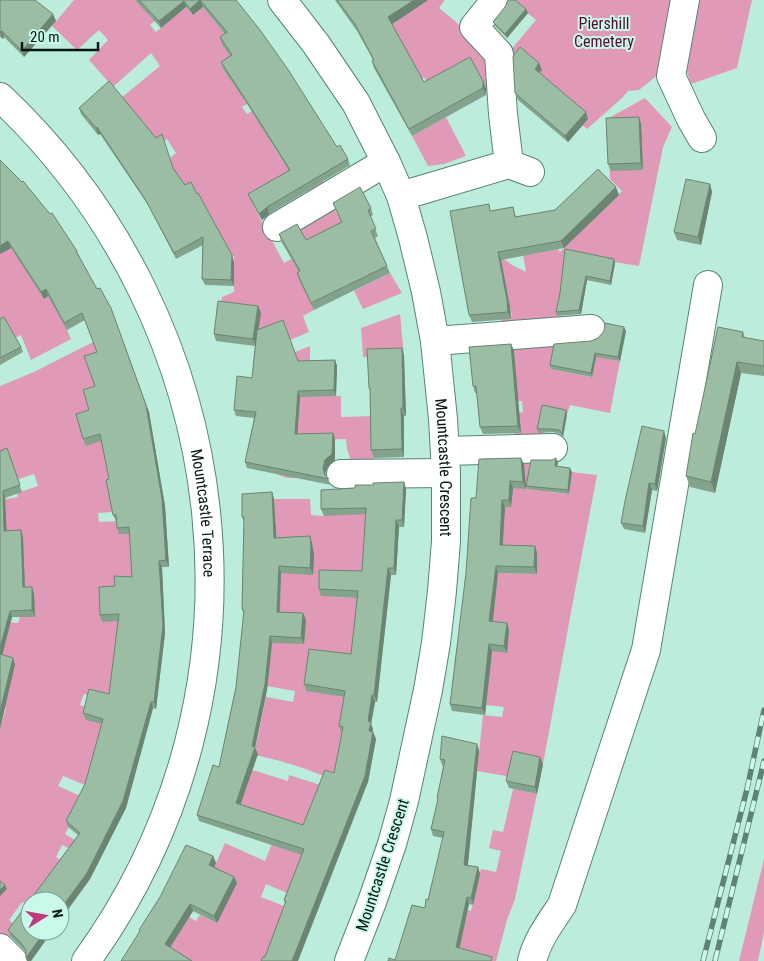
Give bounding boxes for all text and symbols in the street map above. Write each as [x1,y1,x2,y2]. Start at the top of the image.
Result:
park label: Piershill Cemetery [574,14,634,51]
scale bar [22,20,99,52]
text: 20 m [30,28,60,46]
street label: Mountcastle Crescent [431,397,455,537]
street label: Mountcastle Terrace [187,447,219,577]
street label: Mountcastle Crescent [352,796,413,934]
north arrow [20,891,70,941]
text: N [49,908,66,919]

